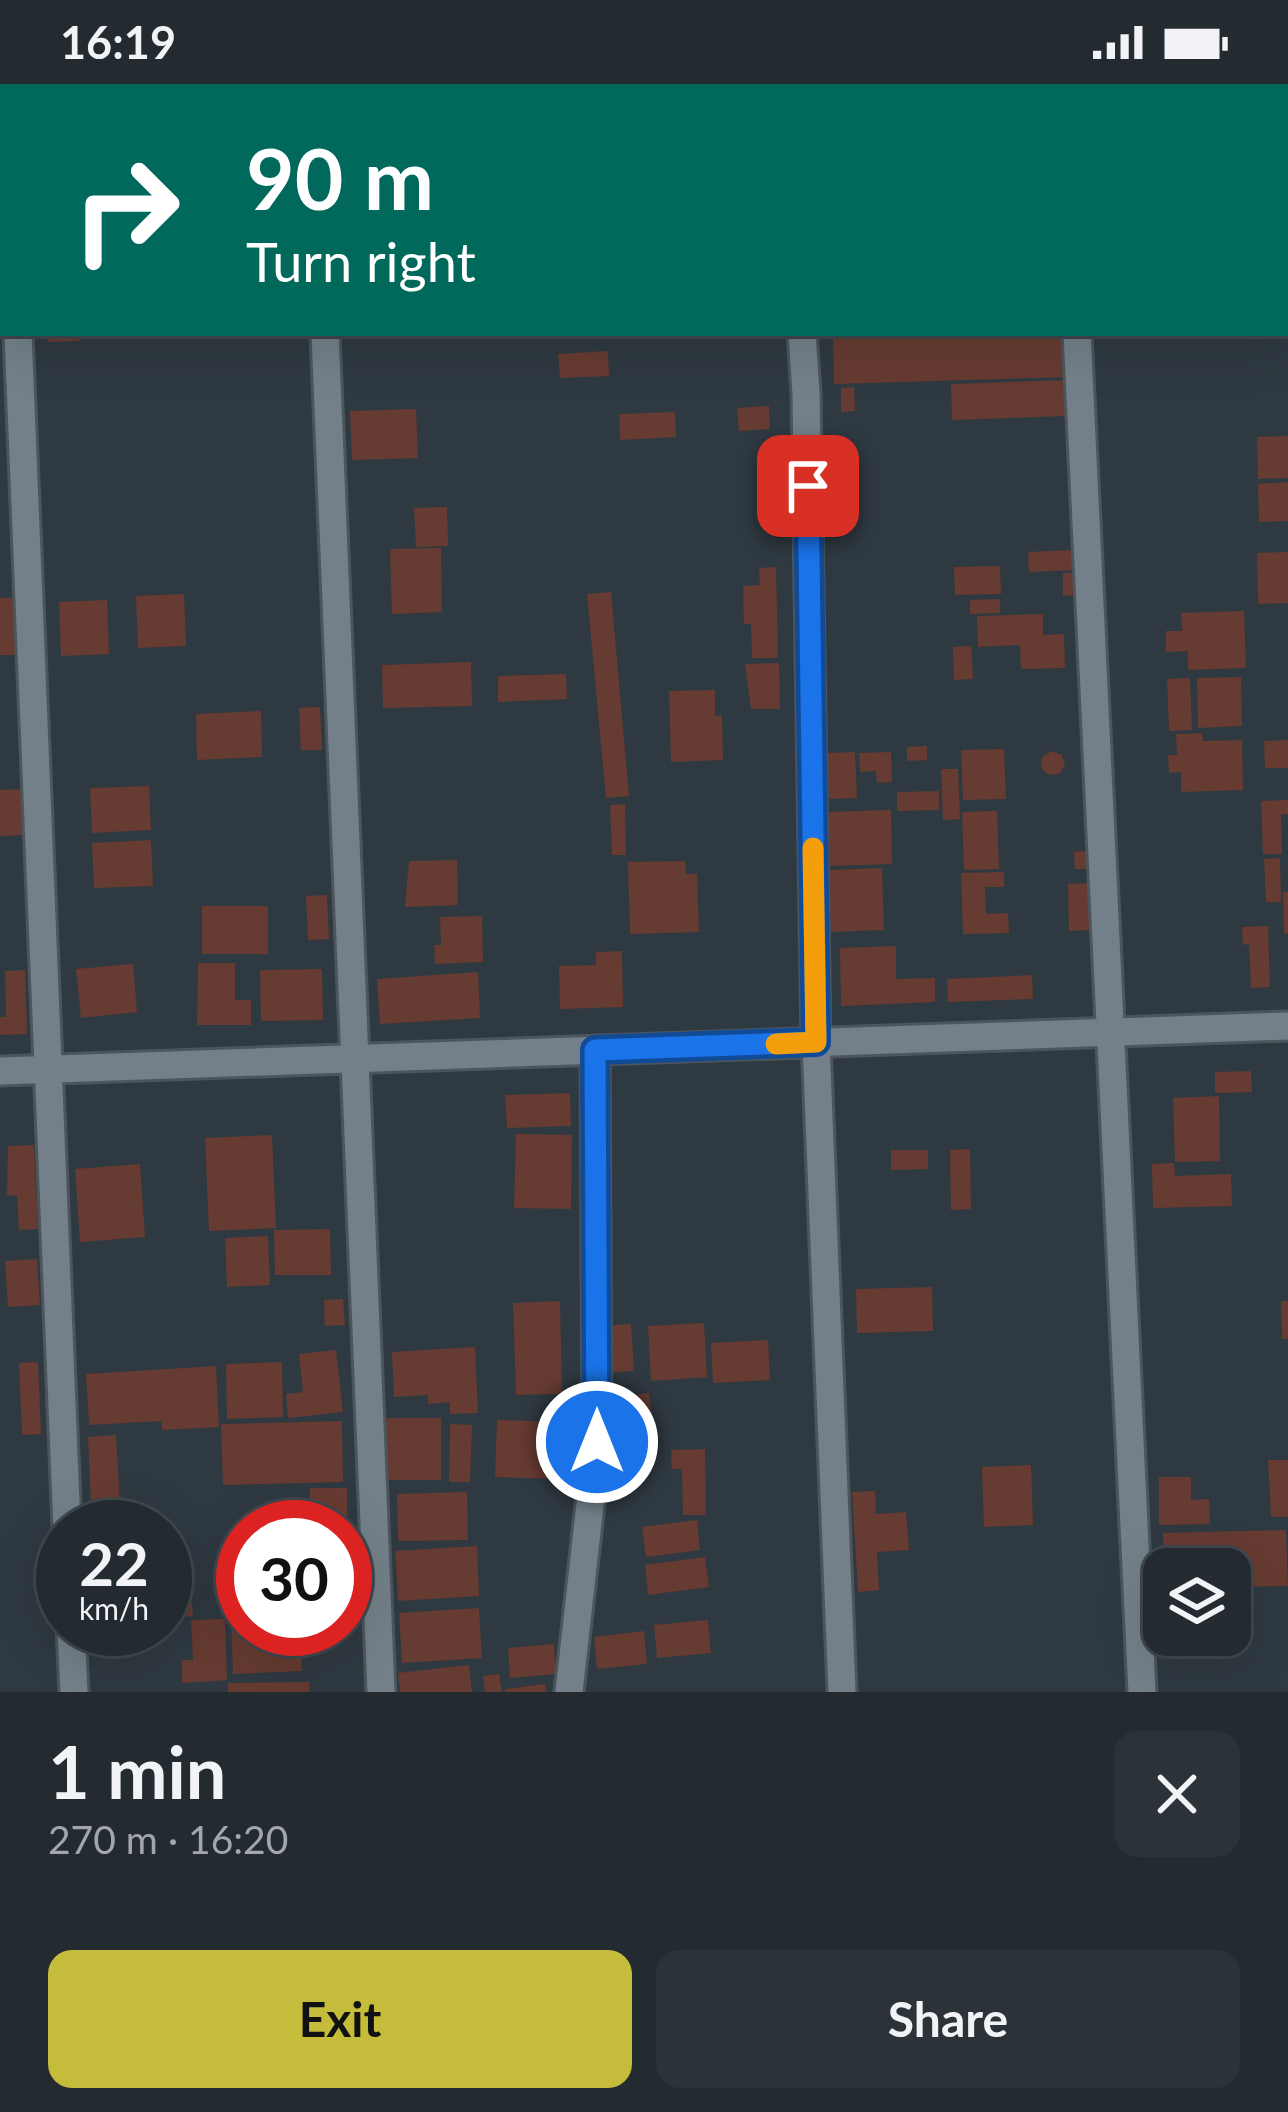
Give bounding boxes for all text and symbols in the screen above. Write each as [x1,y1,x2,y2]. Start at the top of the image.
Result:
text: 16:19 [60,15,176,69]
text: 90 m [246,127,434,228]
icon: right [48,132,204,288]
text: Turn right [246,229,476,294]
pin [757,435,859,537]
icon: arrive [775,453,841,519]
position arrow [534,1379,660,1505]
speed limit sign: 30 [216,1500,372,1656]
text: 22 [79,1527,149,1599]
map controls [1143,1548,1251,1656]
button: layers [1143,1548,1251,1656]
text: km/h [79,1590,149,1626]
text: 1 min [48,1728,226,1814]
button: close [1114,1731,1240,1857]
text: 270 m · 16:20 [48,1816,288,1862]
button: Exit [48,1950,632,2088]
button: Share [656,1950,1240,2088]

